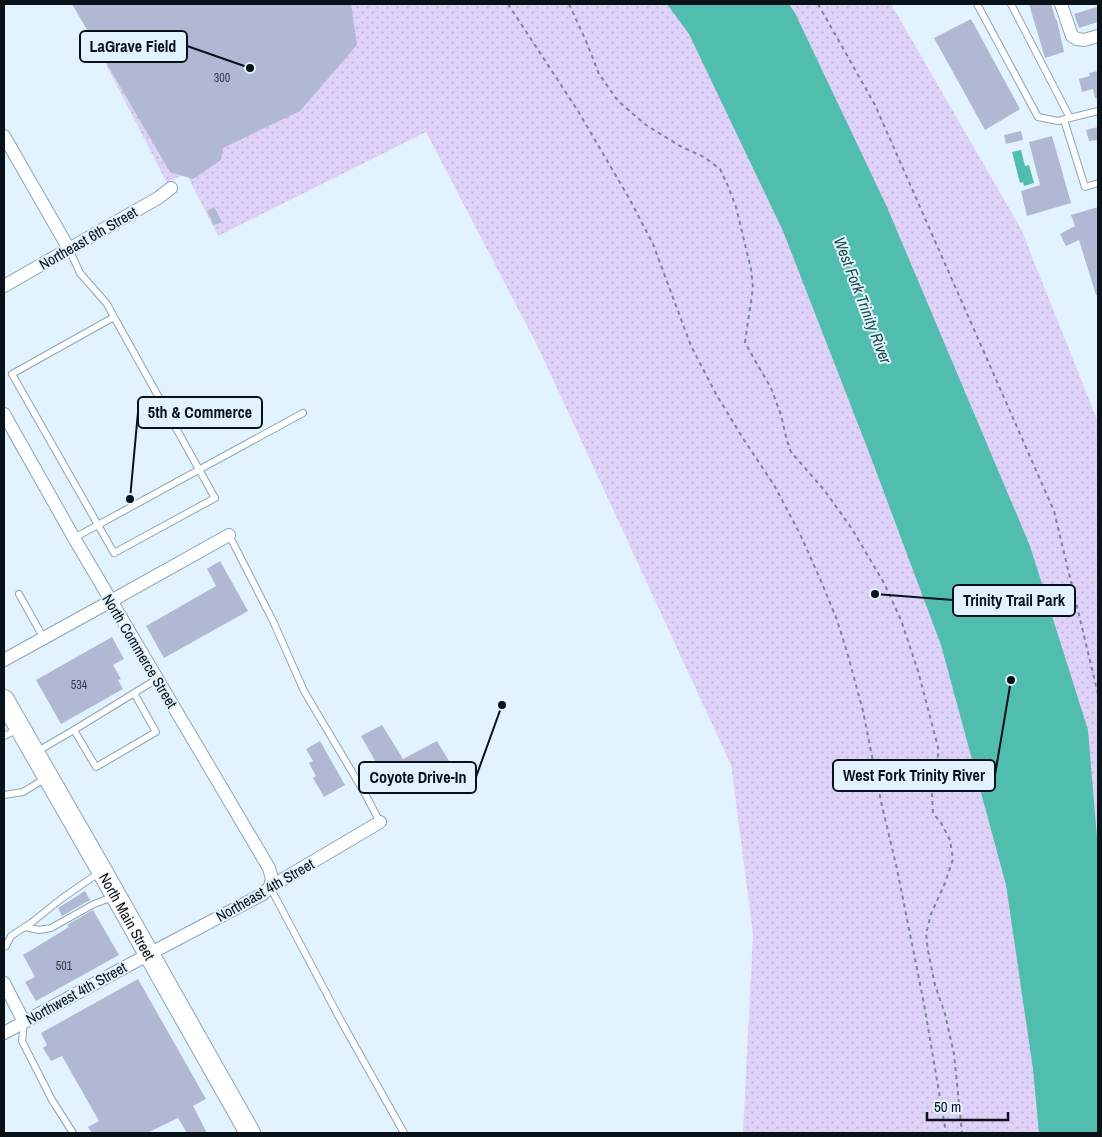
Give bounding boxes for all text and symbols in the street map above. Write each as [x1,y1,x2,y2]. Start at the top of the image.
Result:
callout: LaGrave Field [80,31,187,62]
text: LaGrave Field [90,35,176,57]
house number: 300 [214,70,230,86]
street label: Northeast 6th Street [35,201,141,275]
water label: West Fork Trinity River [829,234,897,367]
callout: 5th & Commerce [138,397,262,428]
text: 5th & Commerce [148,401,252,423]
callout: Trinity Trail Park [953,585,1075,616]
text: Trinity Trail Park [963,589,1066,611]
street label: North Commerce Street [98,590,183,713]
house number: 534 [71,677,88,693]
callout: West Fork Trinity River [833,760,995,791]
callout: Coyote Drive-In [359,762,476,793]
text: West Fork Trinity River [843,764,986,786]
text: Coyote Drive-In [370,766,466,788]
street label: Northeast 4th Street [212,853,318,927]
street label: North Main Street [94,869,161,964]
street label: Northwest 4th Street [22,956,131,1029]
house number: 501 [56,958,73,974]
scale bar [927,1090,1008,1122]
text: 50 m [934,1096,961,1117]

